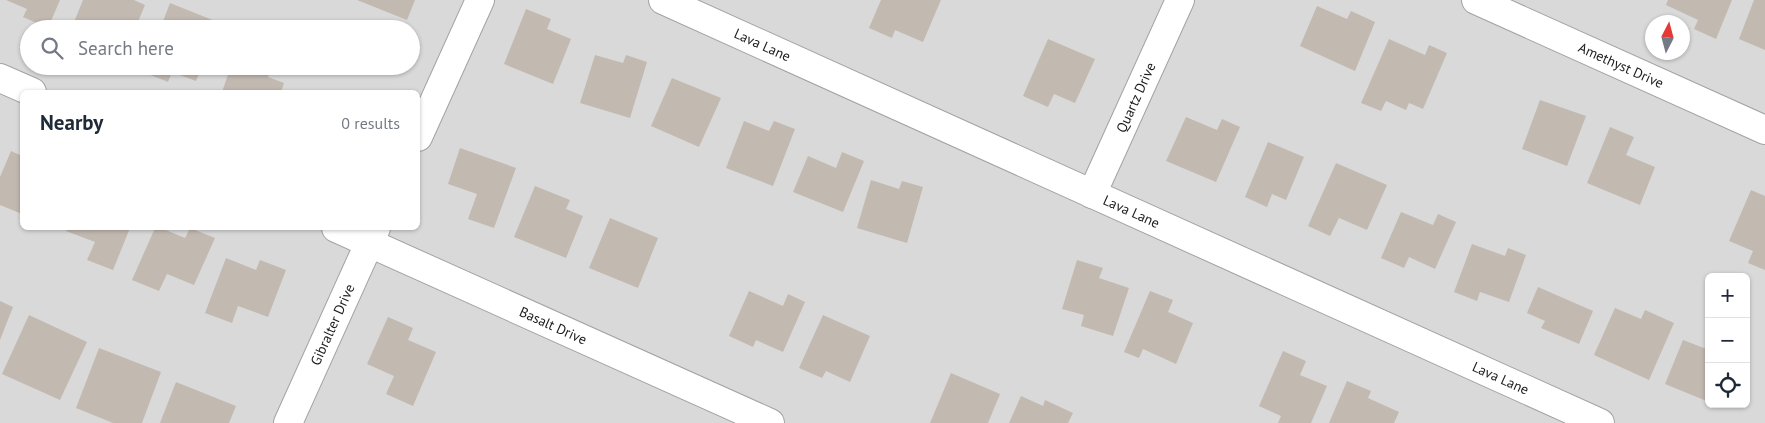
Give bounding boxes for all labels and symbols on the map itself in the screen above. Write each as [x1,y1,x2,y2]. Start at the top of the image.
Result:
north arrow [1645,15,1690,60]
street label: Lava Lane [731,24,793,65]
street label: Amethyst Drive [1576,38,1666,92]
street label: Quartz Drive [1112,60,1159,135]
street label: Lava Lane [1100,191,1163,232]
street label: Gibralter Drive [306,281,359,368]
street label: Basalt Drive [517,303,590,349]
street label: Lava Lane [1470,358,1532,399]

